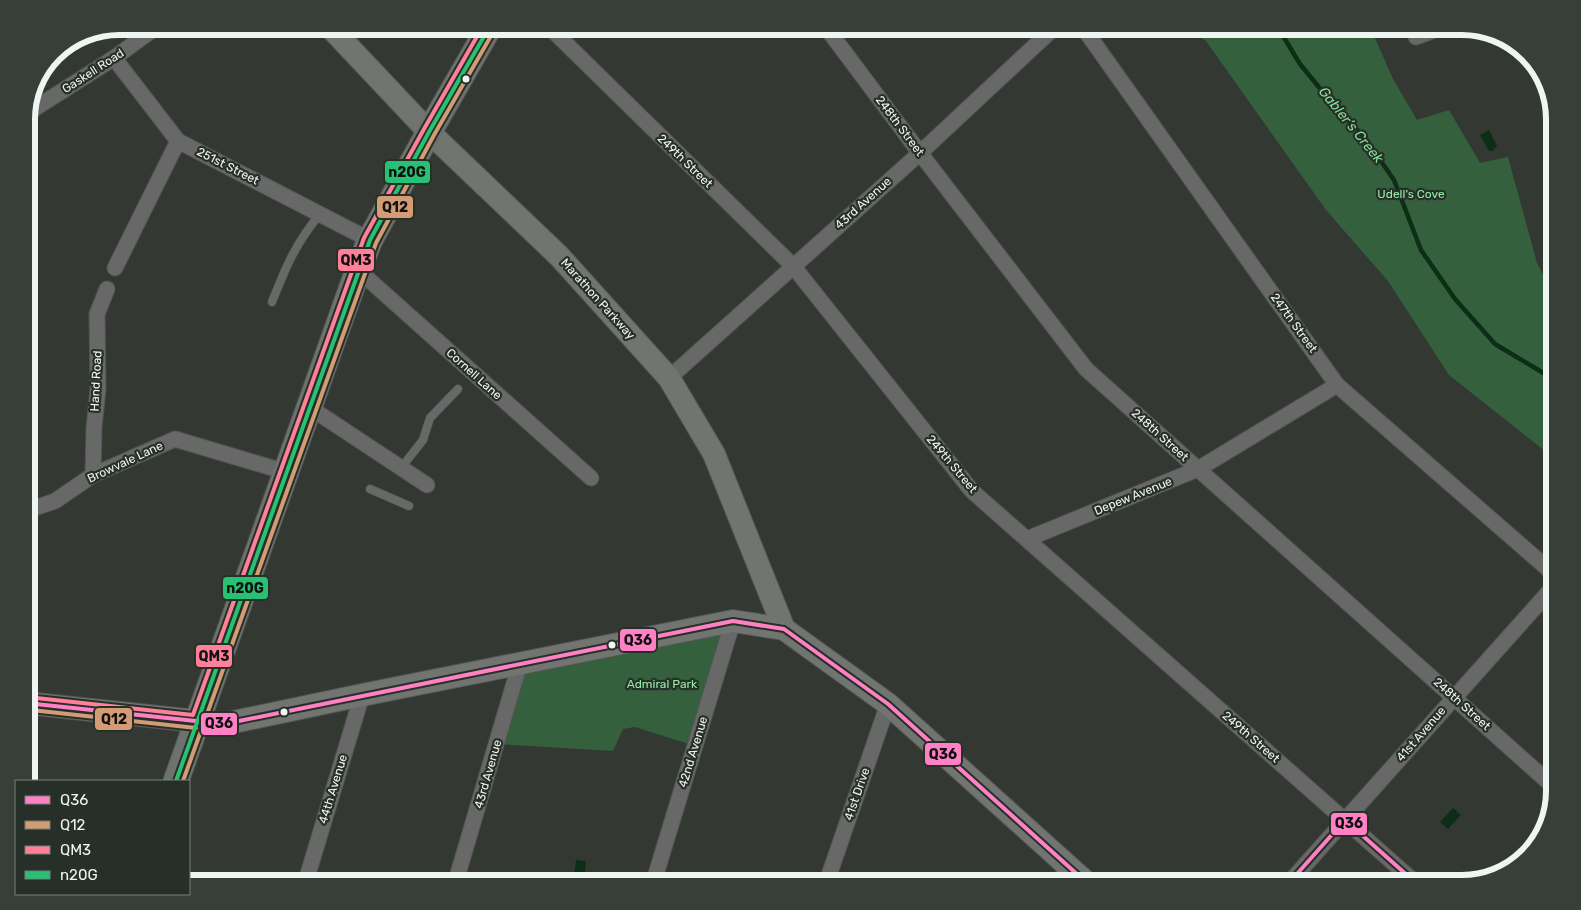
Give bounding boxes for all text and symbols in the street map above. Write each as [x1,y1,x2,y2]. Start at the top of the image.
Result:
street label: Gaskell Road [60,46,126,96]
unlabelled marker [461,74,471,84]
water label: Gabler’s Creek [1315,83,1388,167]
street label: 248th Street [873,93,927,159]
street label: 249th Street [655,131,716,191]
street label: 251st Street [195,144,262,188]
line badge: n20G [384,160,431,184]
text: n20G [388,164,426,181]
street label: 43rd Avenue [832,174,894,232]
park label: Udell's Cove [1377,187,1445,201]
line badge: Q12 [376,195,414,219]
text: Q12 [382,199,408,216]
line badge: QM3 [337,248,375,272]
text: QM3 [341,252,371,269]
street label: Marathon Parkway [558,256,638,343]
street label: 247th Street [1268,291,1320,356]
street label: Cornell Lane [443,346,505,403]
street label: Hand Road [87,350,105,412]
street label: 248th Street [1129,406,1192,464]
street label: 249th Street [924,432,980,496]
street label: Browvale Lane [85,438,165,486]
street label: Depew Avenue [1092,474,1174,518]
line badge: n20G [222,576,269,600]
text: n20G [226,580,264,597]
line badge: Q36 [619,628,657,652]
text: Q36 [624,632,652,649]
unlabelled marker [607,640,617,650]
line badge: QM3 [195,644,233,668]
text: QM3 [199,648,229,665]
street label: 248th Street [1431,675,1494,733]
park label: Admiral Park [627,677,698,691]
street label: 41st Avenue [1393,704,1449,764]
line badge: Q12 [94,707,133,731]
unlabelled marker [279,707,289,717]
street label: 249th Street [1220,708,1283,766]
text: Q12 [101,711,127,728]
line badge: Q36 [200,712,238,736]
text: Q36 [205,715,233,732]
street label: 42nd Avenue [676,715,711,789]
street label: 43rd Avenue [472,738,505,810]
line badge: Q36 [924,742,962,766]
text: Q36 [929,746,957,763]
street label: 44th Avenue [316,752,350,825]
street label: 41st Drive [841,765,873,822]
legend [15,780,190,895]
text: Q36 [60,791,88,809]
line badge: Q36 [1330,812,1368,836]
text: Q36 [1335,815,1363,832]
text: Q12 [60,816,86,834]
text: QM3 [60,841,91,859]
text: n20G [60,866,98,884]

